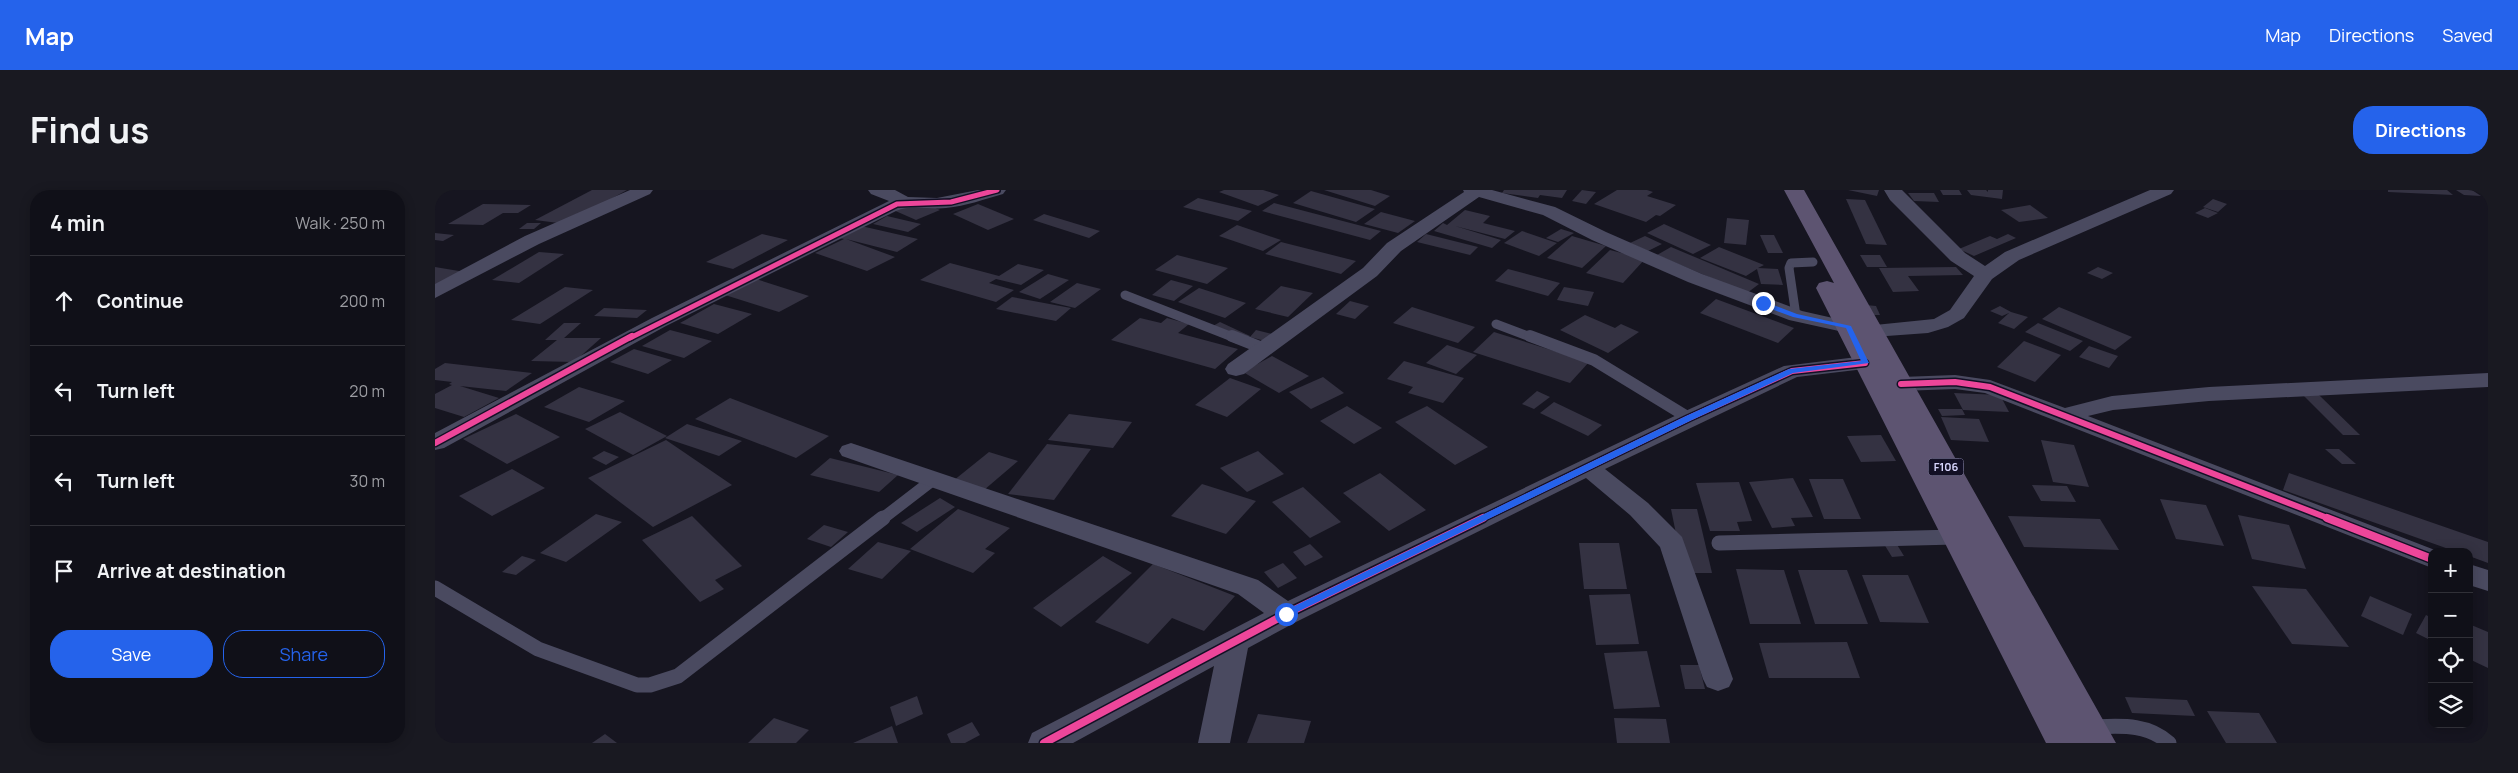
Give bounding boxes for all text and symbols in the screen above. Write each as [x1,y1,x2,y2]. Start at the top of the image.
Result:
text: Map [25,19,74,52]
text: Map [2265,23,2301,47]
text: Directions [2329,23,2414,47]
text: Saved [2442,23,2493,47]
text: Find us [30,106,149,154]
button: Directions [2353,106,2488,154]
text: 4 min [50,209,105,237]
text: Walk · 250 m [295,212,385,234]
icon: ahead [50,287,78,315]
text: Continue [97,288,183,314]
text: 200 m [340,290,385,312]
route end [1752,292,1775,315]
icon: left [50,377,78,405]
text: Turn left [97,378,175,404]
text: 20 m [349,380,385,402]
road number: F106 [1929,458,1963,476]
icon: left [50,467,78,495]
text: Turn left [97,468,175,494]
text: 30 m [350,470,385,492]
map controls [2428,548,2473,728]
button: + [2428,548,2473,593]
icon: arrive [50,557,78,585]
text: Arrive at destination [97,558,286,584]
button: − [2428,593,2473,638]
route start [1275,603,1298,626]
button: Save [50,630,213,678]
button: Share [223,630,385,678]
button: locate [2428,638,2473,683]
button: layers [2428,683,2473,728]

